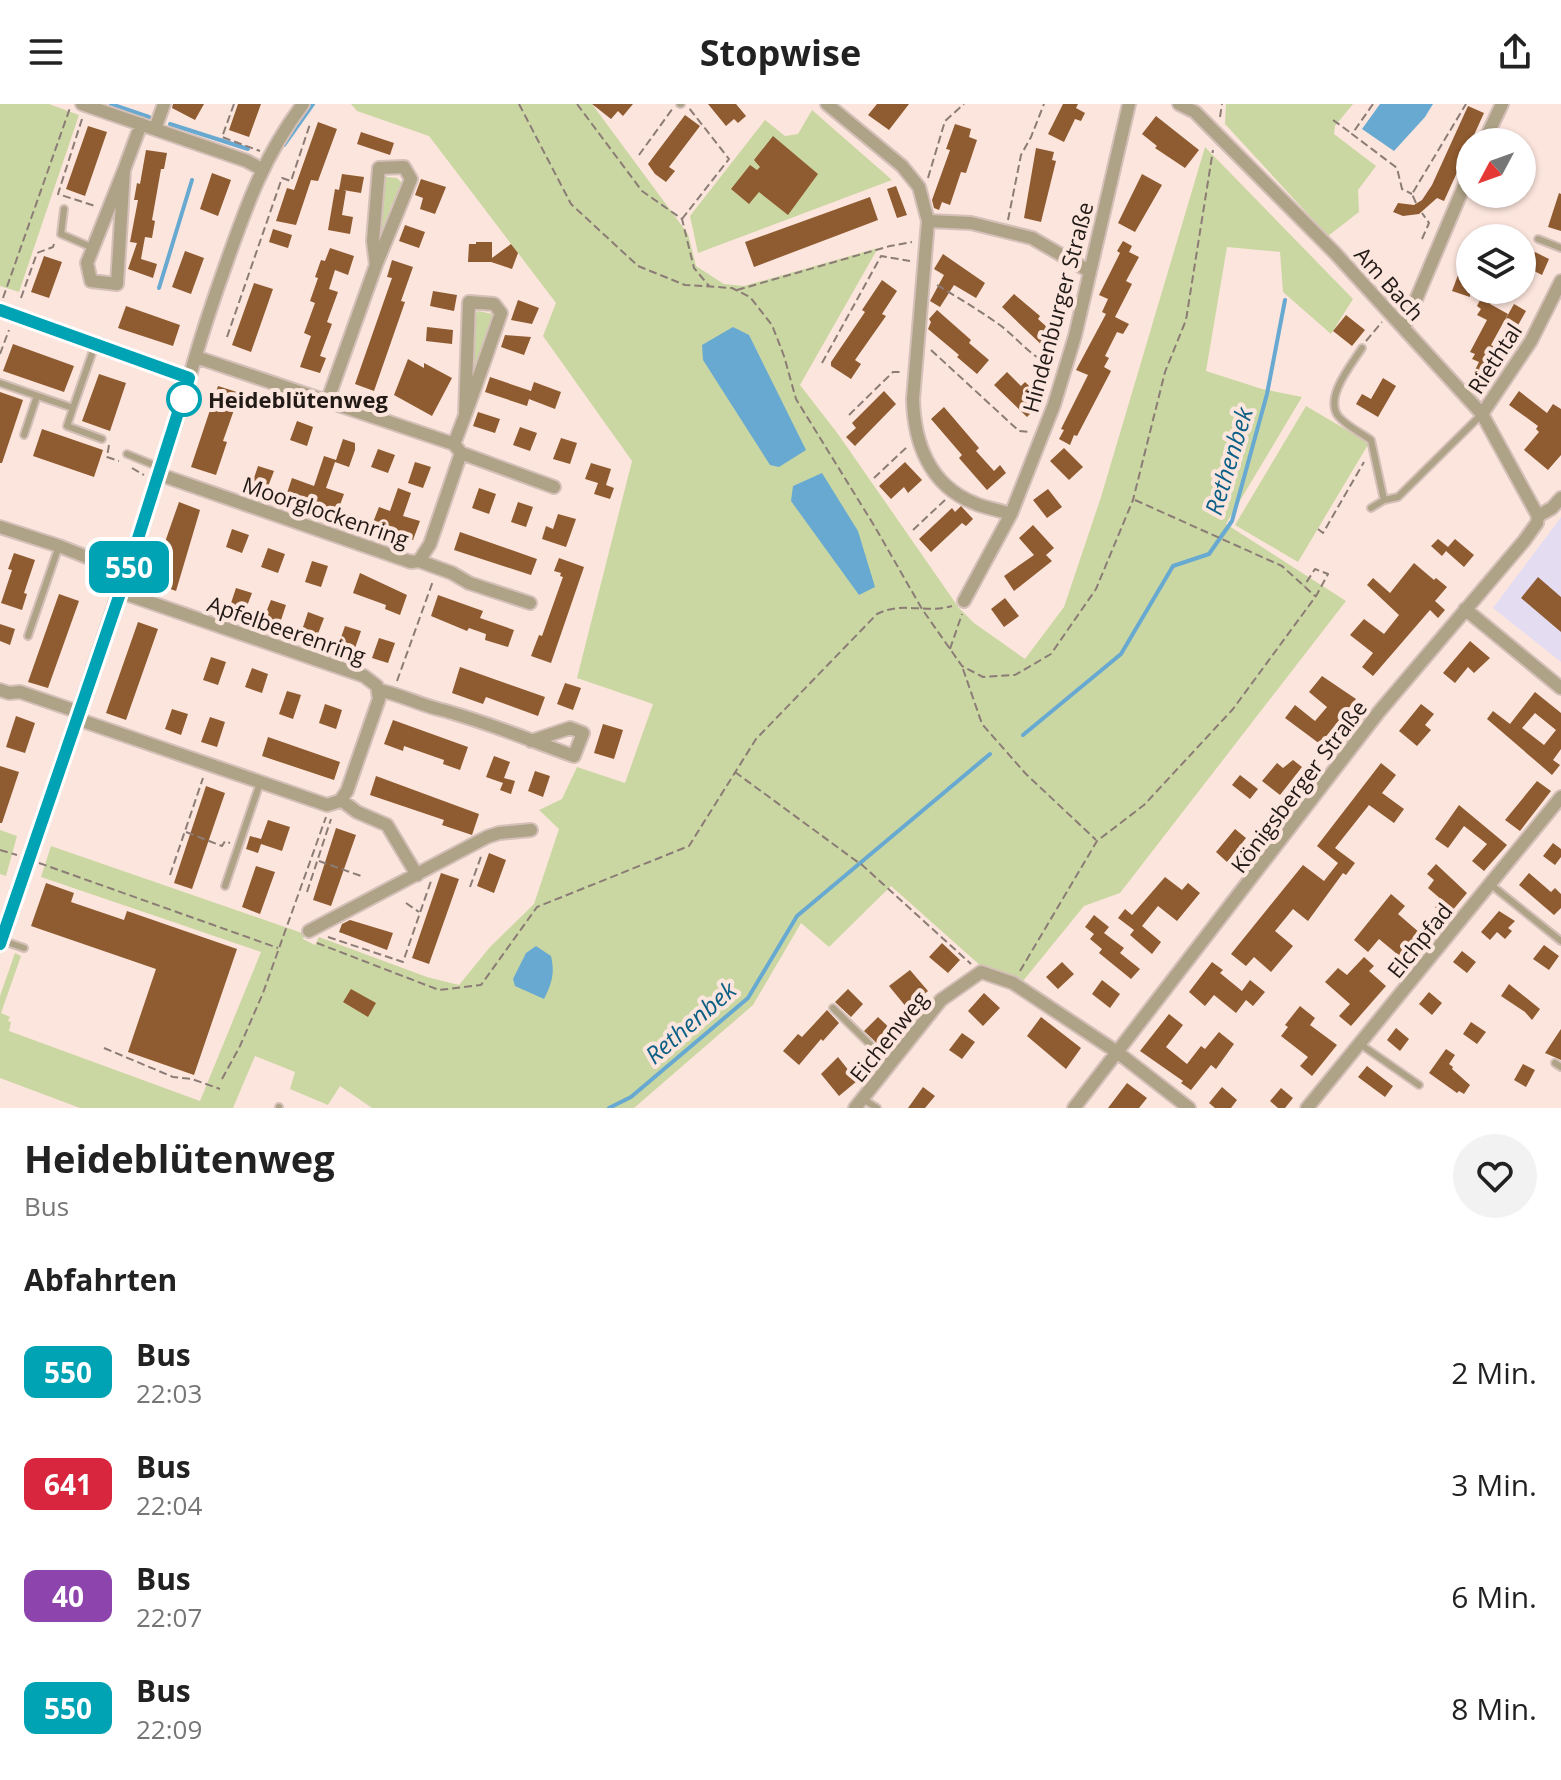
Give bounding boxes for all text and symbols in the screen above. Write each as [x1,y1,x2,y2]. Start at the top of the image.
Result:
text: Stopwise [700,28,861,77]
icon: menu [24,30,68,74]
icon: share [1493,30,1537,74]
north arrow [1456,128,1536,208]
map controls [1456,128,1536,304]
street label: Hindenburger Straße [1014,198,1100,416]
button: layers [1456,224,1536,304]
street label: Am Bach [1349,239,1431,327]
street label: Riethtal [1460,317,1528,399]
marker: Heideblütenweg [167,382,201,416]
place label: Heideblütenweg [208,384,388,414]
water label: Rethenbek [1196,402,1260,519]
street label: Moorglockenring [239,469,413,554]
line badge: 550 [83,541,175,593]
text: 550 [105,548,153,586]
street label: Apfelbeerenring [204,588,370,670]
street label: Königsberger Straße [1223,693,1373,879]
street label: Elchpfad [1380,896,1458,984]
water label: Rethenbek [637,972,744,1071]
street label: Eichenweg [842,984,934,1088]
text: Heideblütenweg [24,1132,335,1184]
button: heart [1453,1134,1537,1218]
text: Bus [24,1188,69,1224]
text: Abfahrten [24,1259,177,1300]
text: Bus [136,1334,191,1375]
text: 2 Min. [1451,1352,1537,1393]
text: 550 [44,1353,92,1391]
text: 22:03 [136,1375,202,1411]
text: Bus [136,1446,191,1487]
text: 3 Min. [1451,1464,1537,1505]
text: 641 [44,1465,92,1503]
text: 22:04 [136,1487,202,1523]
text: Bus [136,1558,191,1599]
text: 6 Min. [1451,1576,1537,1617]
text: 40 [52,1577,84,1615]
text: 22:07 [136,1599,202,1635]
text: Bus [136,1670,191,1711]
text: 8 Min. [1451,1688,1537,1729]
text: 550 [44,1689,92,1727]
text: 22:09 [136,1711,202,1747]

